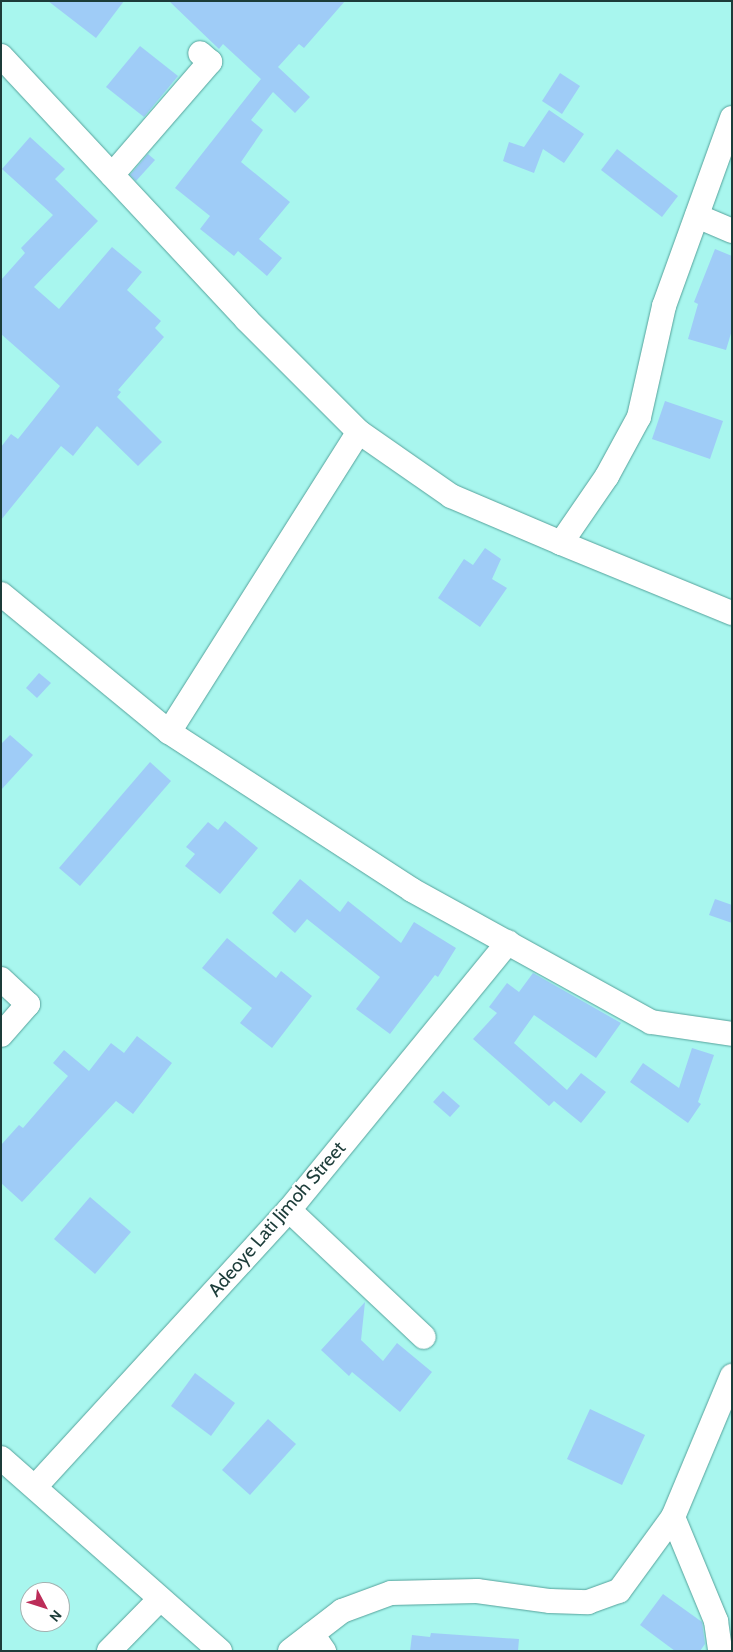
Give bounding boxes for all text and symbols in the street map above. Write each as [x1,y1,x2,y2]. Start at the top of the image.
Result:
street label: Adeoye Lati Jimoh Street [204,1137,350,1301]
north arrow [20,1582,70,1632]
text: N [46,1606,66,1626]

